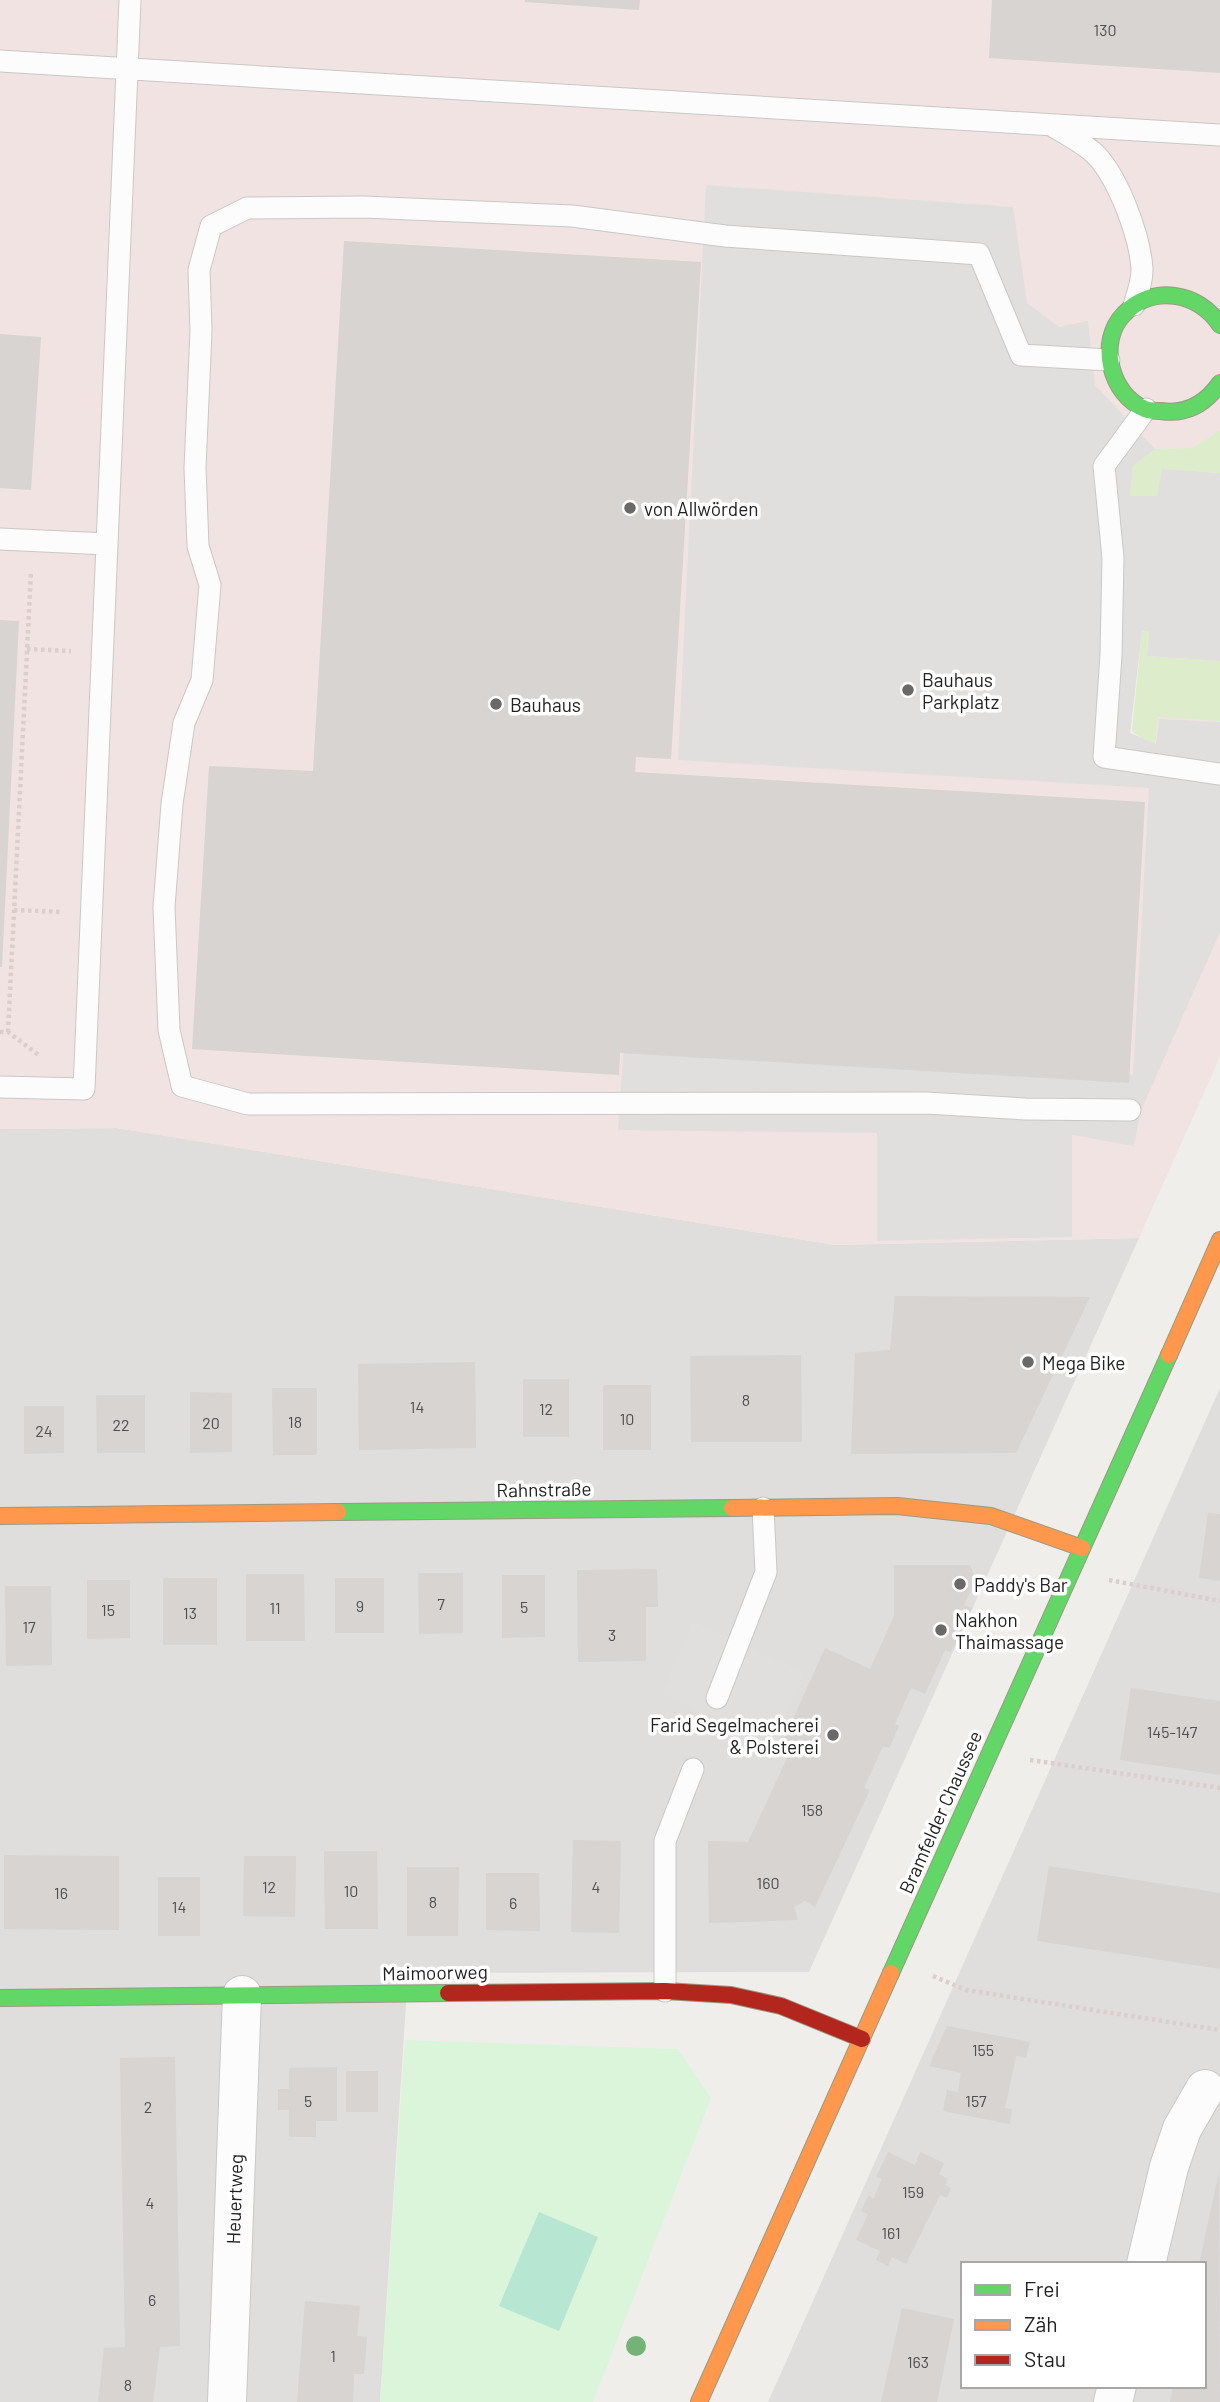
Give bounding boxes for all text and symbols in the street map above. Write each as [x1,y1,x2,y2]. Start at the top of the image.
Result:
house number: 130 [1094,20,1116,39]
place label: von Allwörden [644,497,759,520]
marker: von Allwörden [622,500,638,516]
place label: Bauhaus Parkplatz [922,668,999,713]
marker: Bauhaus Parkplatz [900,682,916,698]
place label: Bauhaus [510,693,581,716]
marker: Bauhaus [488,696,504,712]
place label: Mega Bike [1042,1351,1125,1374]
marker: Mega Bike [1020,1354,1036,1370]
house number: 8 [742,1390,750,1409]
house number: 14 [410,1397,424,1416]
house number: 12 [539,1399,553,1418]
house number: 10 [620,1409,634,1428]
house number: 18 [288,1412,302,1431]
house number: 20 [202,1413,220,1432]
house number: 22 [112,1415,130,1434]
house number: 24 [35,1421,53,1440]
street label: Rahnstraße [496,1477,592,1501]
place label: Paddy's Bar [974,1573,1068,1596]
marker: Paddy's Bar [952,1576,968,1592]
house number: 7 [437,1594,445,1613]
house number: 9 [356,1596,364,1615]
house number: 5 [520,1597,528,1616]
house number: 11 [269,1598,281,1617]
house number: 15 [101,1600,115,1619]
house number: 13 [183,1603,197,1622]
place label: Nakhon Thaimassage [955,1608,1064,1653]
house number: 17 [22,1617,36,1636]
marker: Nakhon Thaimassage [933,1622,949,1638]
house number: 3 [608,1625,616,1644]
place label: Farid Segelmacherei & Polsterei [650,1713,819,1758]
house number: 145-147 [1147,1722,1198,1741]
marker: Farid Segelmacherei & Polsterei [825,1727,841,1743]
street label: Bramfelder Chaussee [894,1727,986,1897]
house number: 158 [801,1800,823,1819]
house number: 160 [757,1873,779,1892]
house number: 12 [262,1877,276,1896]
house number: 4 [592,1877,600,1896]
house number: 10 [344,1881,358,1900]
house number: 16 [54,1883,68,1902]
house number: 8 [429,1892,437,1911]
house number: 6 [509,1893,517,1912]
house number: 14 [172,1897,186,1916]
street label: Maimoorweg [382,1960,488,1984]
house number: 155 [972,2040,994,2059]
house number: 5 [304,2091,312,2110]
house number: 157 [965,2091,987,2110]
house number: 2 [144,2097,152,2116]
street label: Heuertweg [221,2153,247,2245]
house number: 159 [902,2182,924,2201]
house number: 4 [146,2193,154,2212]
house number: 161 [881,2223,901,2242]
legend [961,2262,1206,2388]
text: Frei [1024,2276,1060,2301]
house number: 6 [148,2290,156,2309]
text: Zäh [1024,2311,1058,2336]
house number: 1 [330,2346,336,2365]
text: Stau [1024,2346,1066,2371]
house number: 163 [907,2352,929,2371]
house number: 8 [124,2375,132,2394]

